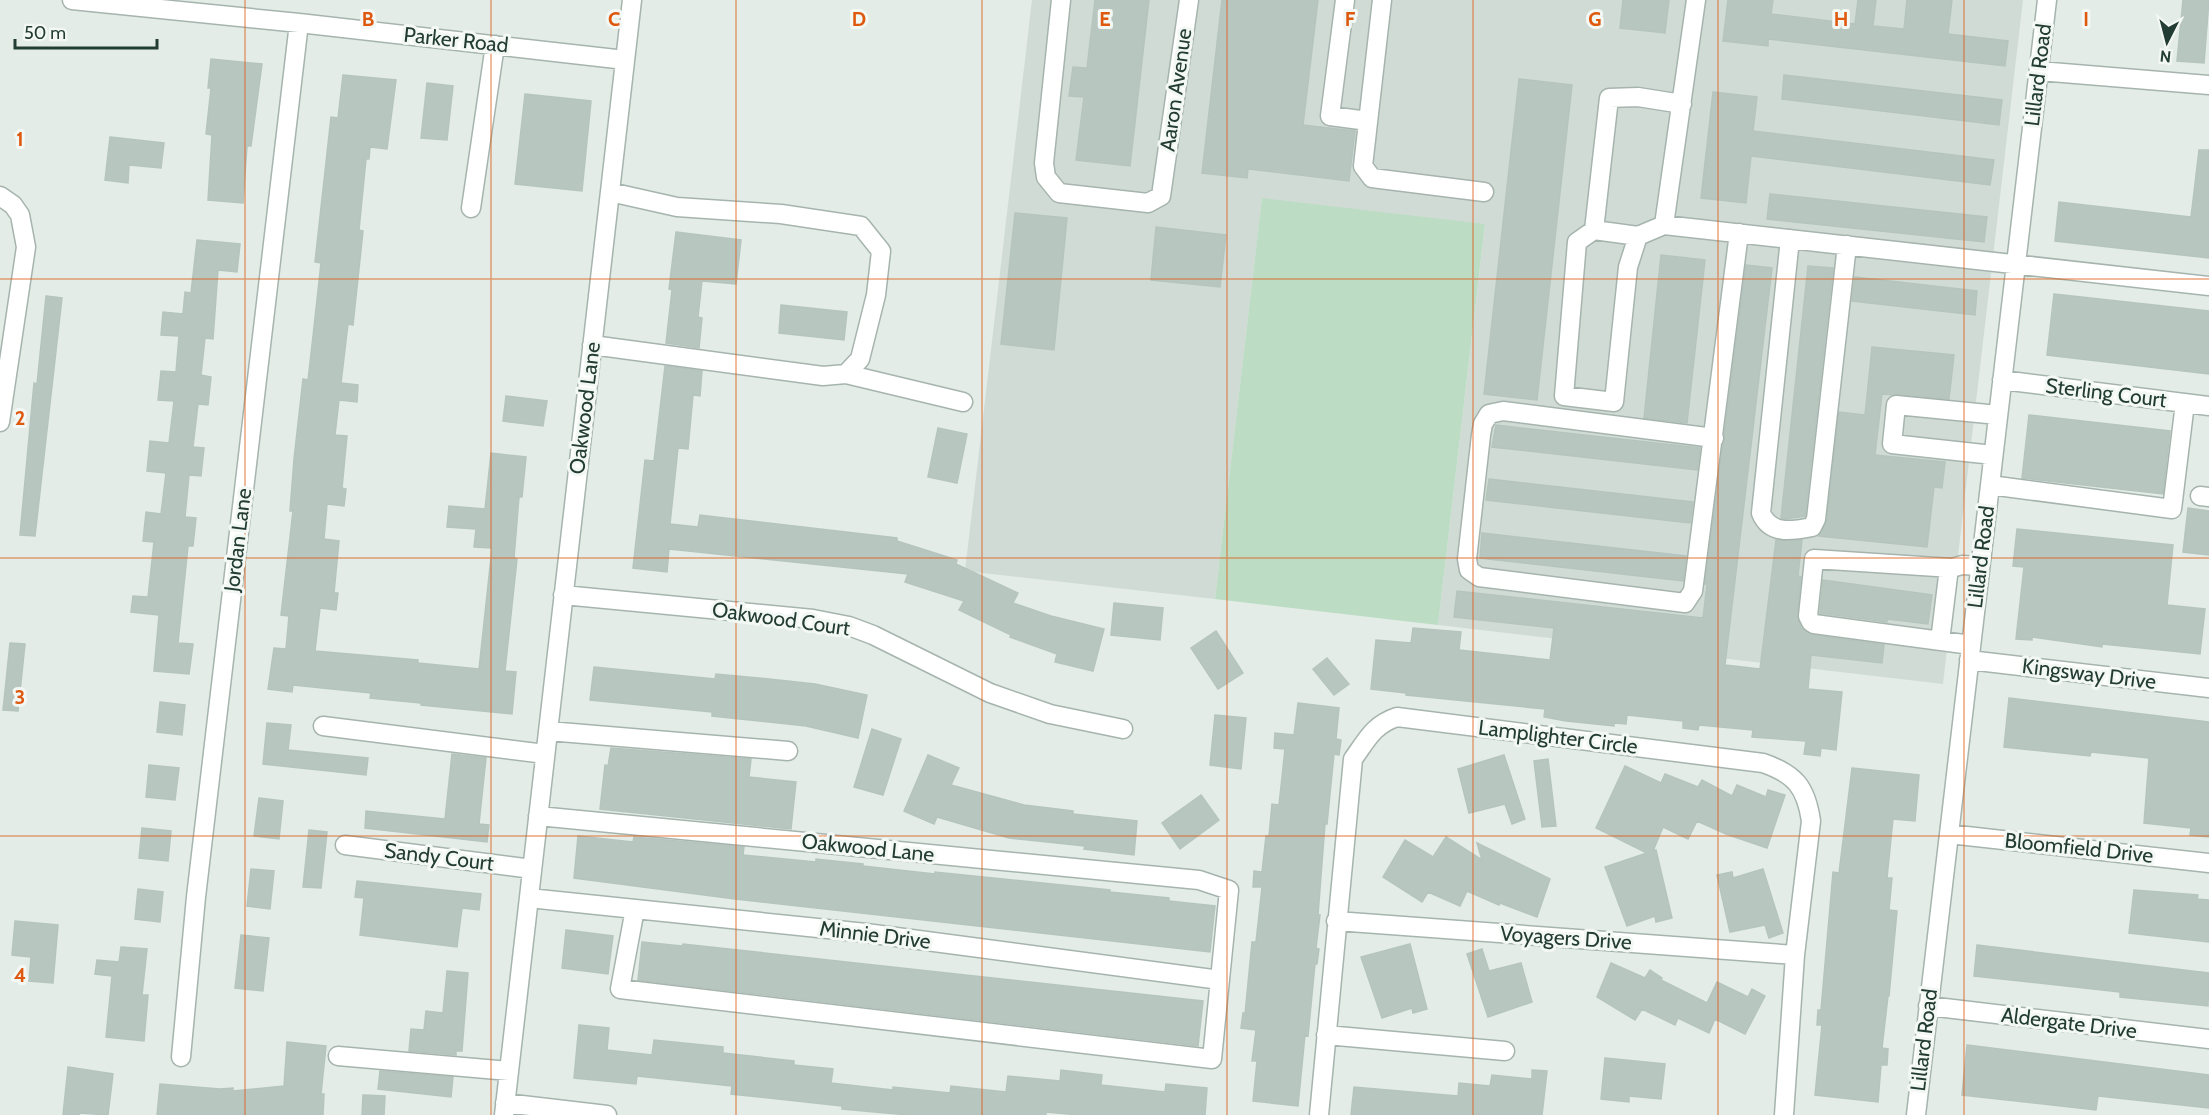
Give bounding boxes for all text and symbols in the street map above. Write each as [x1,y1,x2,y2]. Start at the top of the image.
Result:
text: B [362,7,374,31]
text: C [608,7,620,31]
text: D [852,7,866,31]
text: E [1099,7,1111,31]
text: F [1345,7,1356,31]
text: G [1588,7,1602,31]
text: H [1834,7,1848,31]
text: I [2083,7,2089,31]
scale bar [15,12,158,50]
north arrow [2137,12,2197,72]
text: 50 m [24,22,66,44]
street label: Parker Road [403,22,510,57]
street label: Lillard Road [2019,22,2056,128]
street label: Aaron Avenue [1154,27,1197,153]
text: N [2159,46,2172,66]
text: 1 [16,127,24,151]
street label: Oakwood Lane [564,340,605,476]
street label: Sterling Court [2044,373,2168,412]
text: 2 [15,406,25,430]
street label: Jordan Lane [219,486,256,594]
street label: Lillard Road [1962,504,1999,610]
street label: Oakwood Court [711,596,852,641]
street label: Kingsway Drive [2021,653,2158,694]
text: 3 [15,685,25,709]
street label: Lamplighter Circle [1477,714,1639,759]
street label: Bloomfield Drive [2004,827,2155,868]
street label: Oakwood Lane [801,828,936,867]
street label: Sandy Court [383,837,495,876]
street label: Minnie Drive [818,915,932,954]
street label: Voyagers Drive [1499,920,1633,955]
text: 4 [14,963,26,987]
street label: Lillard Road [1905,987,1942,1093]
street label: Aldergate Drive [2000,1002,2139,1043]

